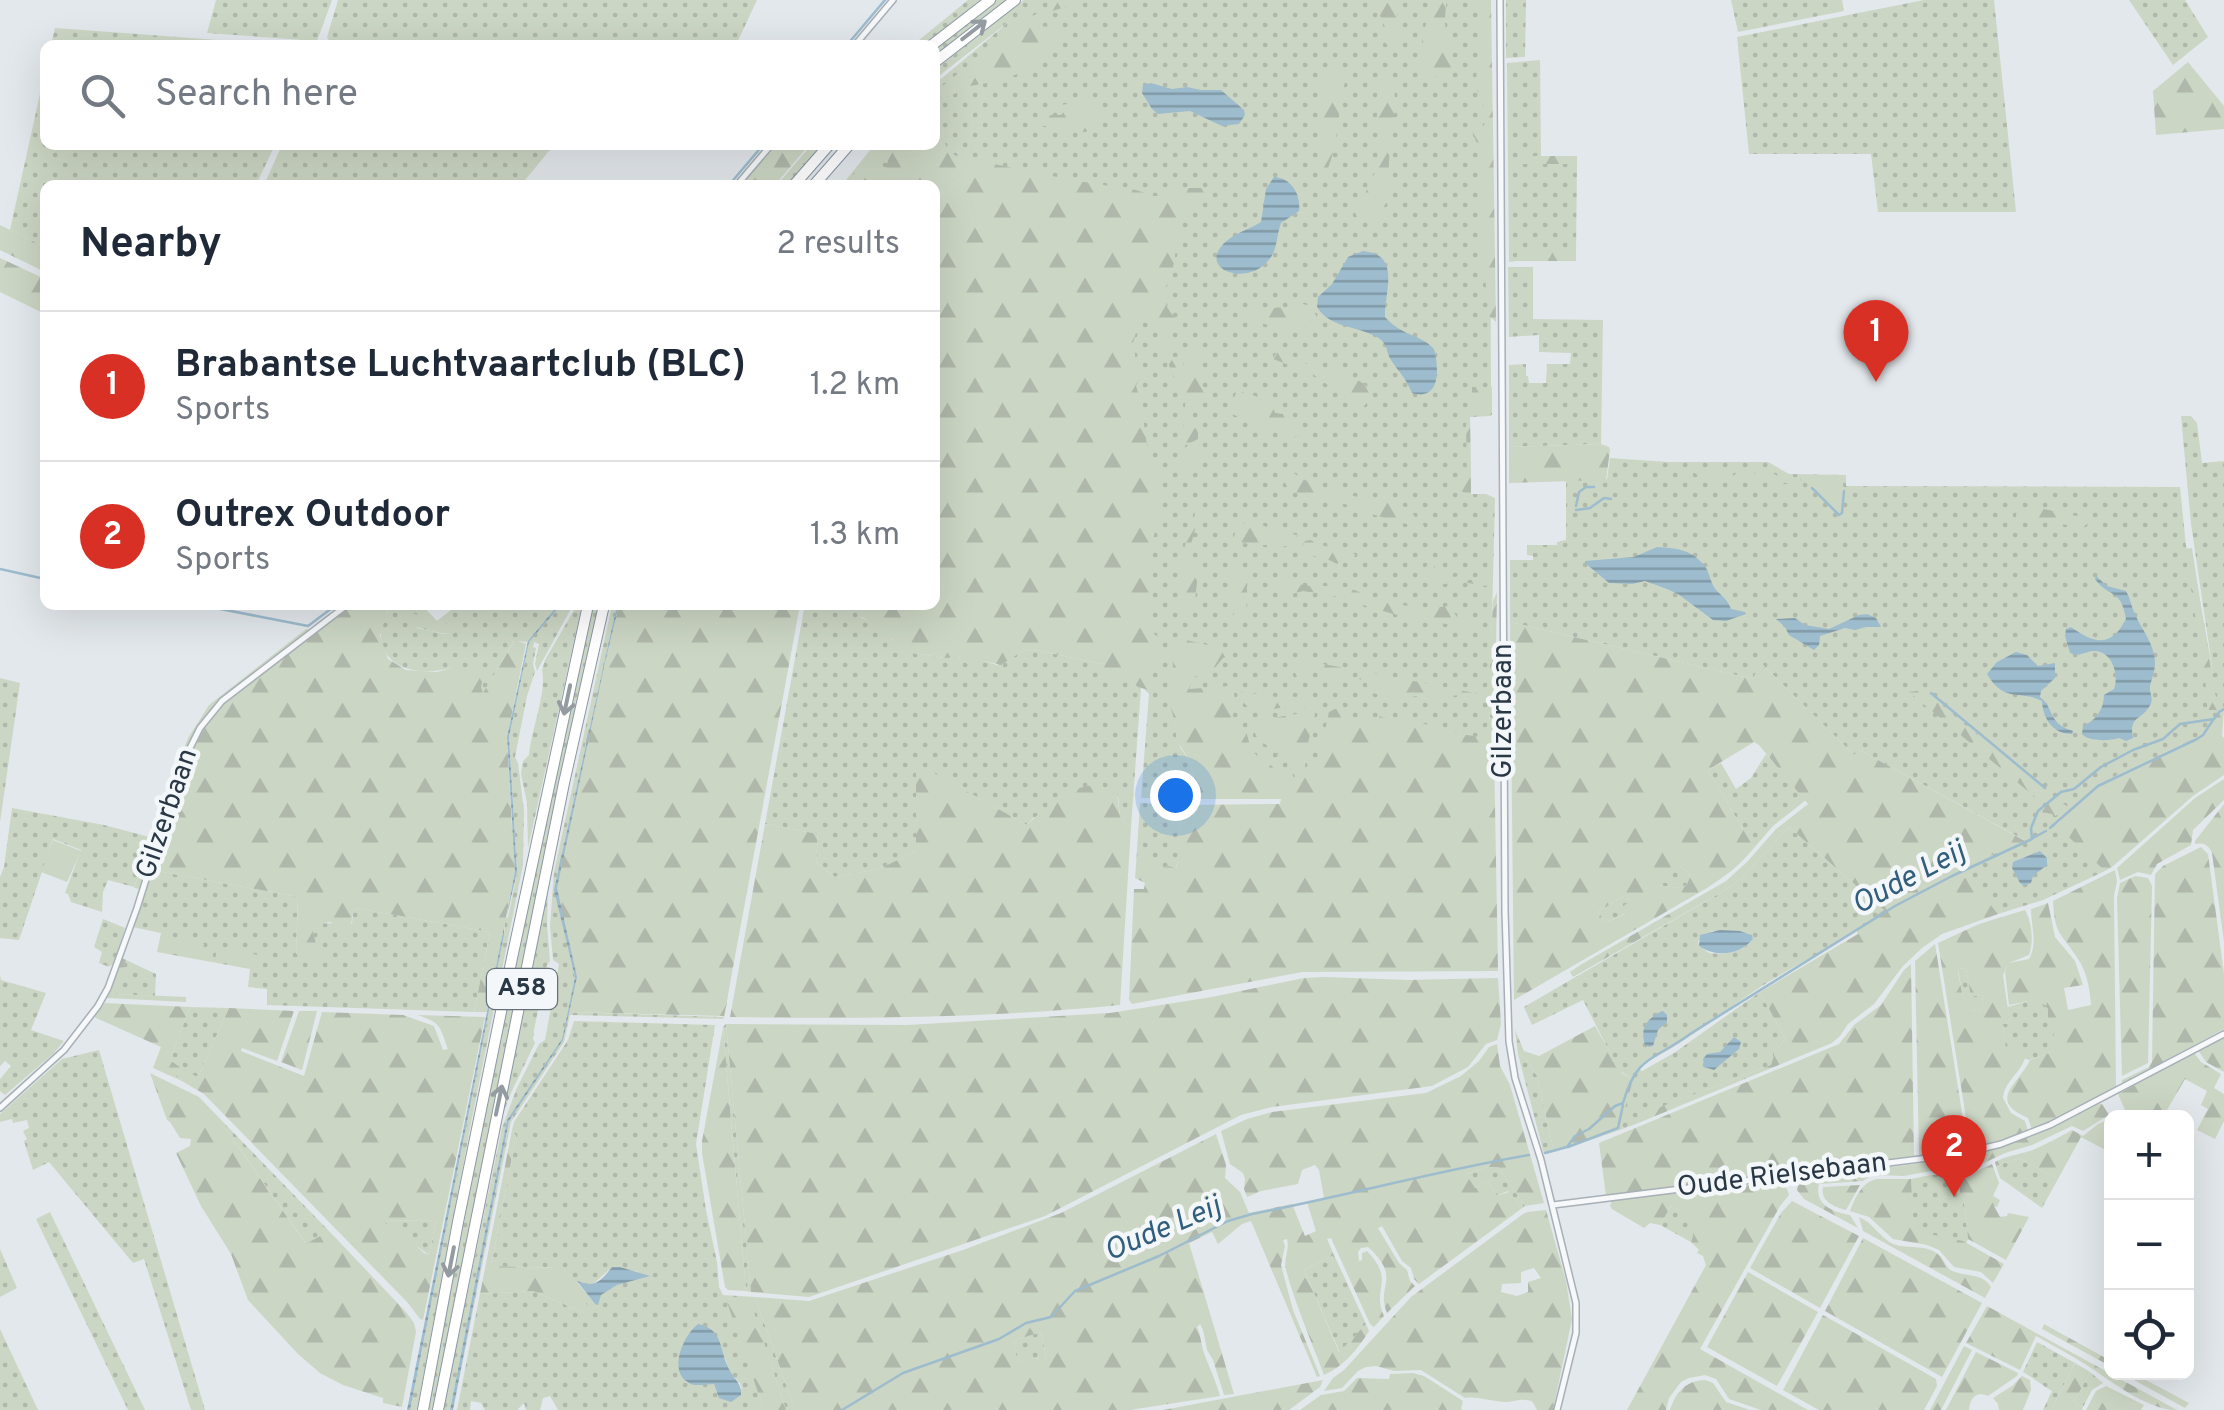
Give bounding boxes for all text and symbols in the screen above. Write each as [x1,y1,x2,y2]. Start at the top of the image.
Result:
one-way arrow [960,20,987,41]
search box [40,40,940,150]
icon: search [75,68,130,123]
text: Search here [155,71,358,120]
text: Nearby [80,219,222,272]
text: 2 results [776,225,900,265]
pin: 1 [1844,300,1908,382]
text: Brabantse Luchtvaartclub (BLC) [175,342,746,391]
text: 1 [106,366,119,406]
text: 1.2 km [810,366,900,406]
text: Sports [175,391,270,431]
text: Outrex Outdoor [175,492,450,541]
text: 2 [103,516,122,556]
text: 1.3 km [810,516,900,556]
text: Sports [175,541,270,581]
street label: Gilzerbaan [1486,643,1522,779]
one-way arrow [557,683,575,715]
street label: Gilzerbaan [129,744,207,884]
your location [1150,770,1201,821]
water label: Oude Leij [1846,833,1973,924]
road number: A58 [487,969,557,1009]
one-way arrow [491,1084,510,1116]
map controls [2104,1110,2194,1380]
button: + [2104,1110,2194,1200]
pin: 2 [1922,1114,1986,1197]
street label: Oude Rielsebaan [1675,1145,1889,1207]
water label: Oude Leij [1099,1188,1228,1271]
button: − [2104,1200,2194,1290]
one-way arrow [440,1245,459,1277]
button: locate [2104,1290,2194,1380]

